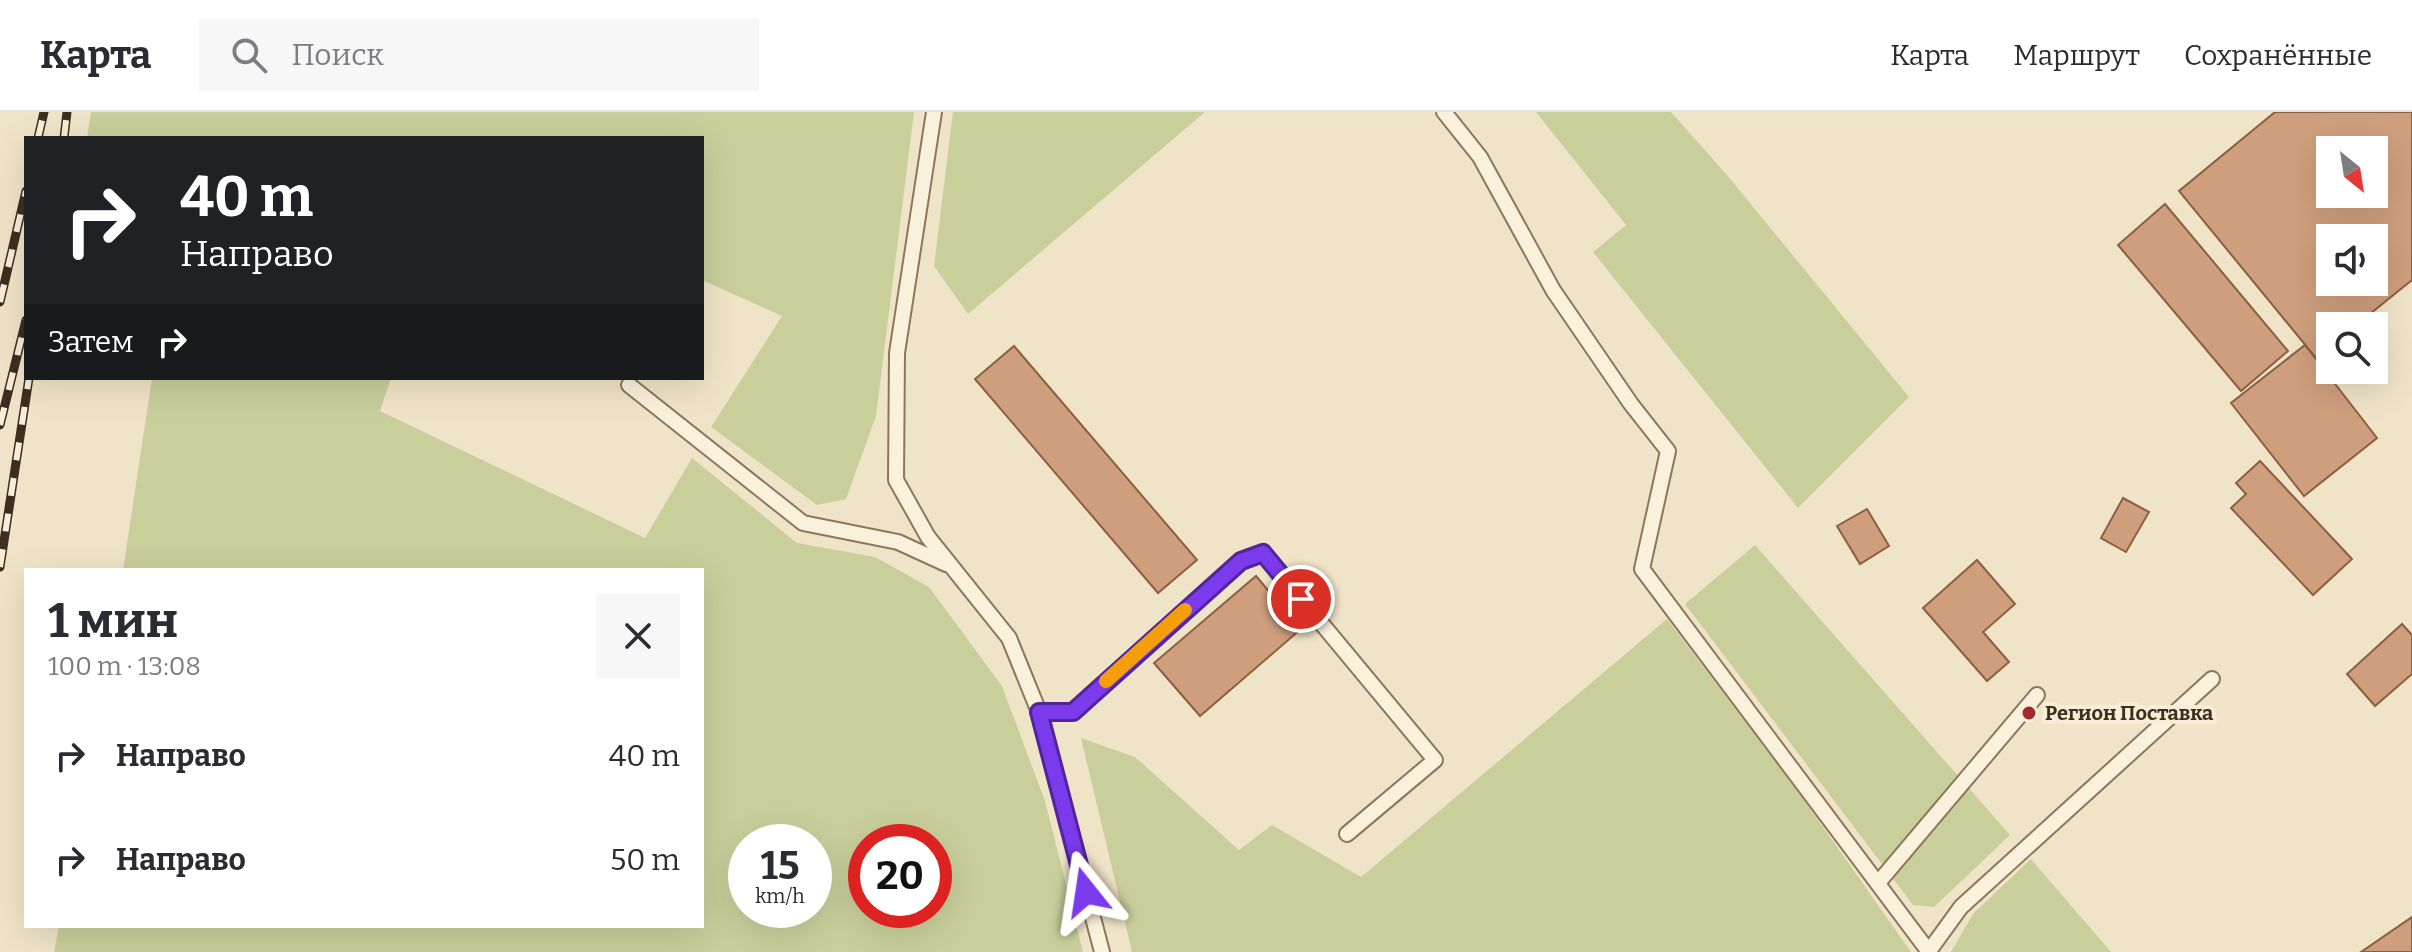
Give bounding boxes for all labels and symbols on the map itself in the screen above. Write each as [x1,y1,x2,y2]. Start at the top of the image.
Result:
north arrow [2316,136,2388,208]
pin [1267,565,1335,633]
place label: Регион Поставка [2045,701,2213,725]
marker: Регион Поставка [2020,704,2038,722]
speed limit sign: 20 [848,824,952,928]
position arrow [1044,850,1128,934]

